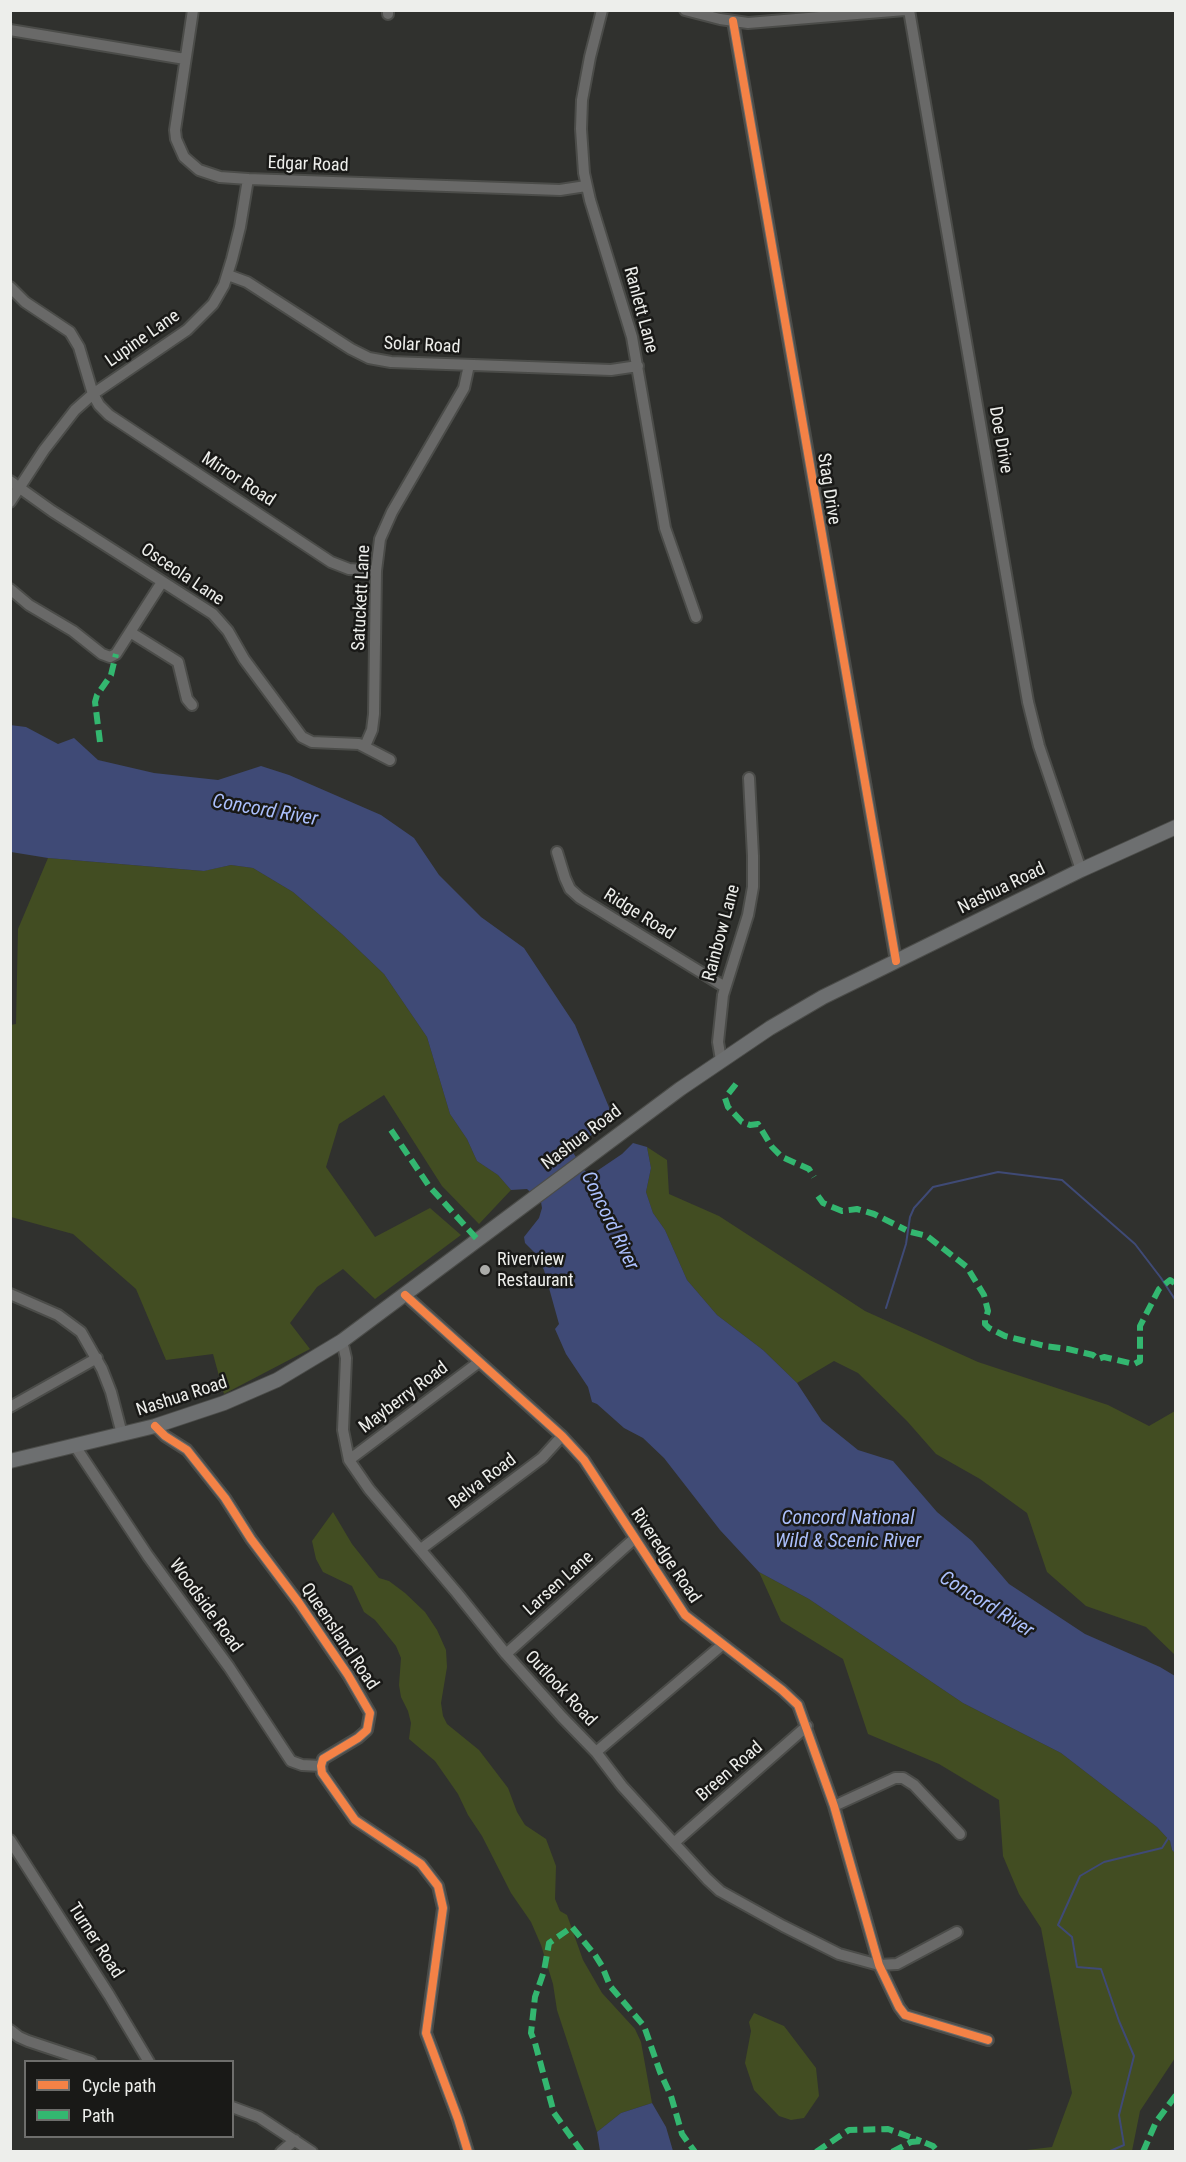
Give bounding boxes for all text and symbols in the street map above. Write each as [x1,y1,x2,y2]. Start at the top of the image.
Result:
street label: Edgar Road [267,153,349,177]
street label: Ranlett Lane [618,264,662,356]
street label: Lupine Lane [102,306,184,372]
street label: Solar Road [383,333,461,359]
street label: Doe Drive [983,405,1017,475]
street label: Mirror Road [197,448,279,512]
street label: Stag Drive [812,452,844,526]
street label: Osceola Lane [136,539,228,611]
street label: Satuckett Lane [348,545,376,651]
water label: Concord River [210,790,320,832]
street label: Nashua Road [955,859,1049,919]
street label: Rainbow Lane [699,882,745,984]
street label: Ridge Road [599,885,679,945]
street label: Nashua Road [538,1101,626,1175]
water label: Concord River [575,1168,643,1274]
place label: Riverview Restaurant [497,1249,574,1292]
marker: Riverview Restaurant [478,1263,492,1277]
street label: Mayberry Road [355,1358,453,1438]
street label: Nashua Road [134,1372,230,1422]
street label: Belva Road [445,1450,521,1514]
street label: Riveredge Road [625,1504,705,1608]
water label: Concord National Wild & Scenic River [775,1507,921,1554]
street label: Larsen Lane [520,1547,598,1621]
street label: Woodside Road [164,1555,246,1657]
water label: Concord River [934,1567,1038,1643]
street label: Queensland Road [295,1580,383,1694]
street label: Outlook Road [520,1647,600,1731]
street label: Breen Road [692,1737,768,1807]
street label: Turner Road [63,1899,127,1983]
legend [24,2060,234,2138]
text: Cycle path [82,2075,156,2096]
text: Path [82,2105,115,2126]

